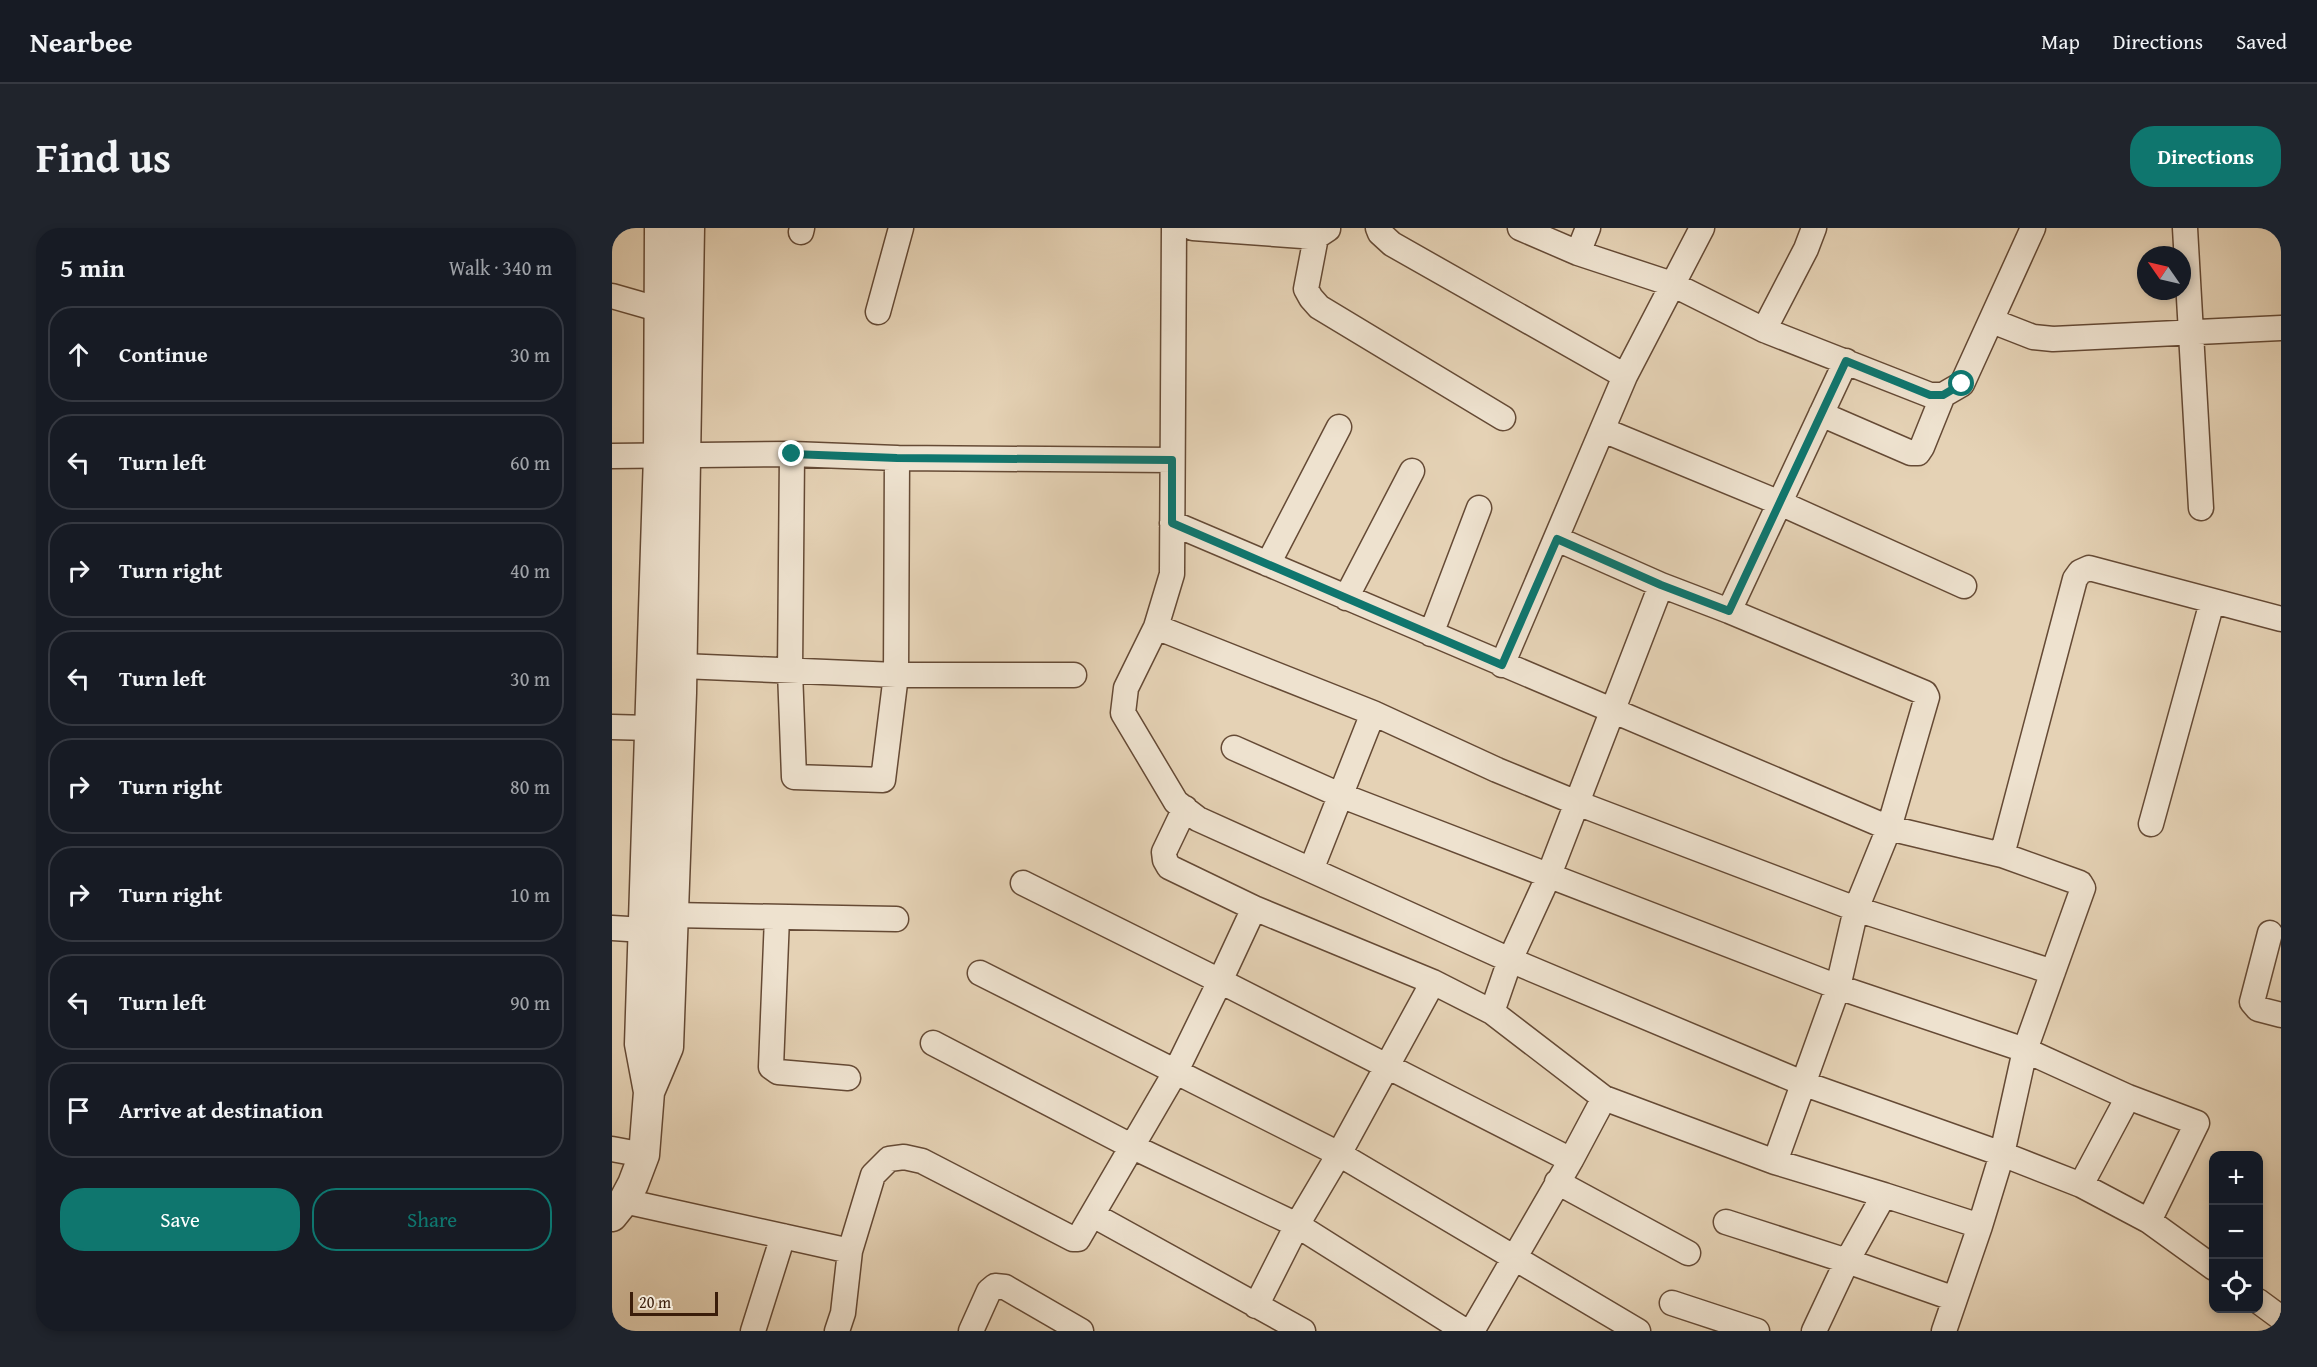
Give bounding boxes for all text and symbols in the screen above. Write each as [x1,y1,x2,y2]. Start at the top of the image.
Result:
text: Nearbee [30,21,133,62]
text: Map [2041,26,2080,57]
text: Directions [2113,26,2203,57]
text: Saved [2236,26,2287,57]
text: Find us [36,126,171,187]
button: Directions [2130,126,2281,187]
north arrow [2137,246,2191,300]
text: 5 min [60,248,125,287]
text: Walk · 340 m [449,253,552,282]
icon: ahead [62,338,95,371]
text: Continue [119,338,208,370]
text: 30 m [510,340,550,369]
route start [1948,370,1974,396]
route end [778,440,804,466]
icon: left [62,446,95,479]
text: Turn left [119,446,206,478]
text: 60 m [510,448,550,477]
icon: right [62,554,95,587]
text: Turn right [119,554,222,586]
text: 40 m [510,556,550,585]
icon: left [62,662,95,695]
text: Turn left [119,662,206,694]
text: 30 m [510,664,550,693]
icon: right [62,770,95,803]
text: Turn right [119,770,222,802]
text: 80 m [510,772,550,801]
icon: right [62,878,95,911]
text: Turn right [119,878,222,910]
text: 10 m [510,880,550,909]
icon: left [62,986,95,1019]
text: Turn left [119,986,206,1018]
text: 90 m [510,988,550,1017]
icon: arrive [62,1094,95,1127]
text: Arrive at destination [119,1094,323,1126]
map controls [2209,1151,2263,1313]
button: + [2209,1151,2263,1205]
button: Save [60,1188,300,1251]
button: Share [312,1188,552,1251]
button: − [2209,1205,2263,1259]
button: locate [2209,1259,2263,1313]
scale bar [630,1289,718,1316]
text: 20 m [639,1290,671,1314]

